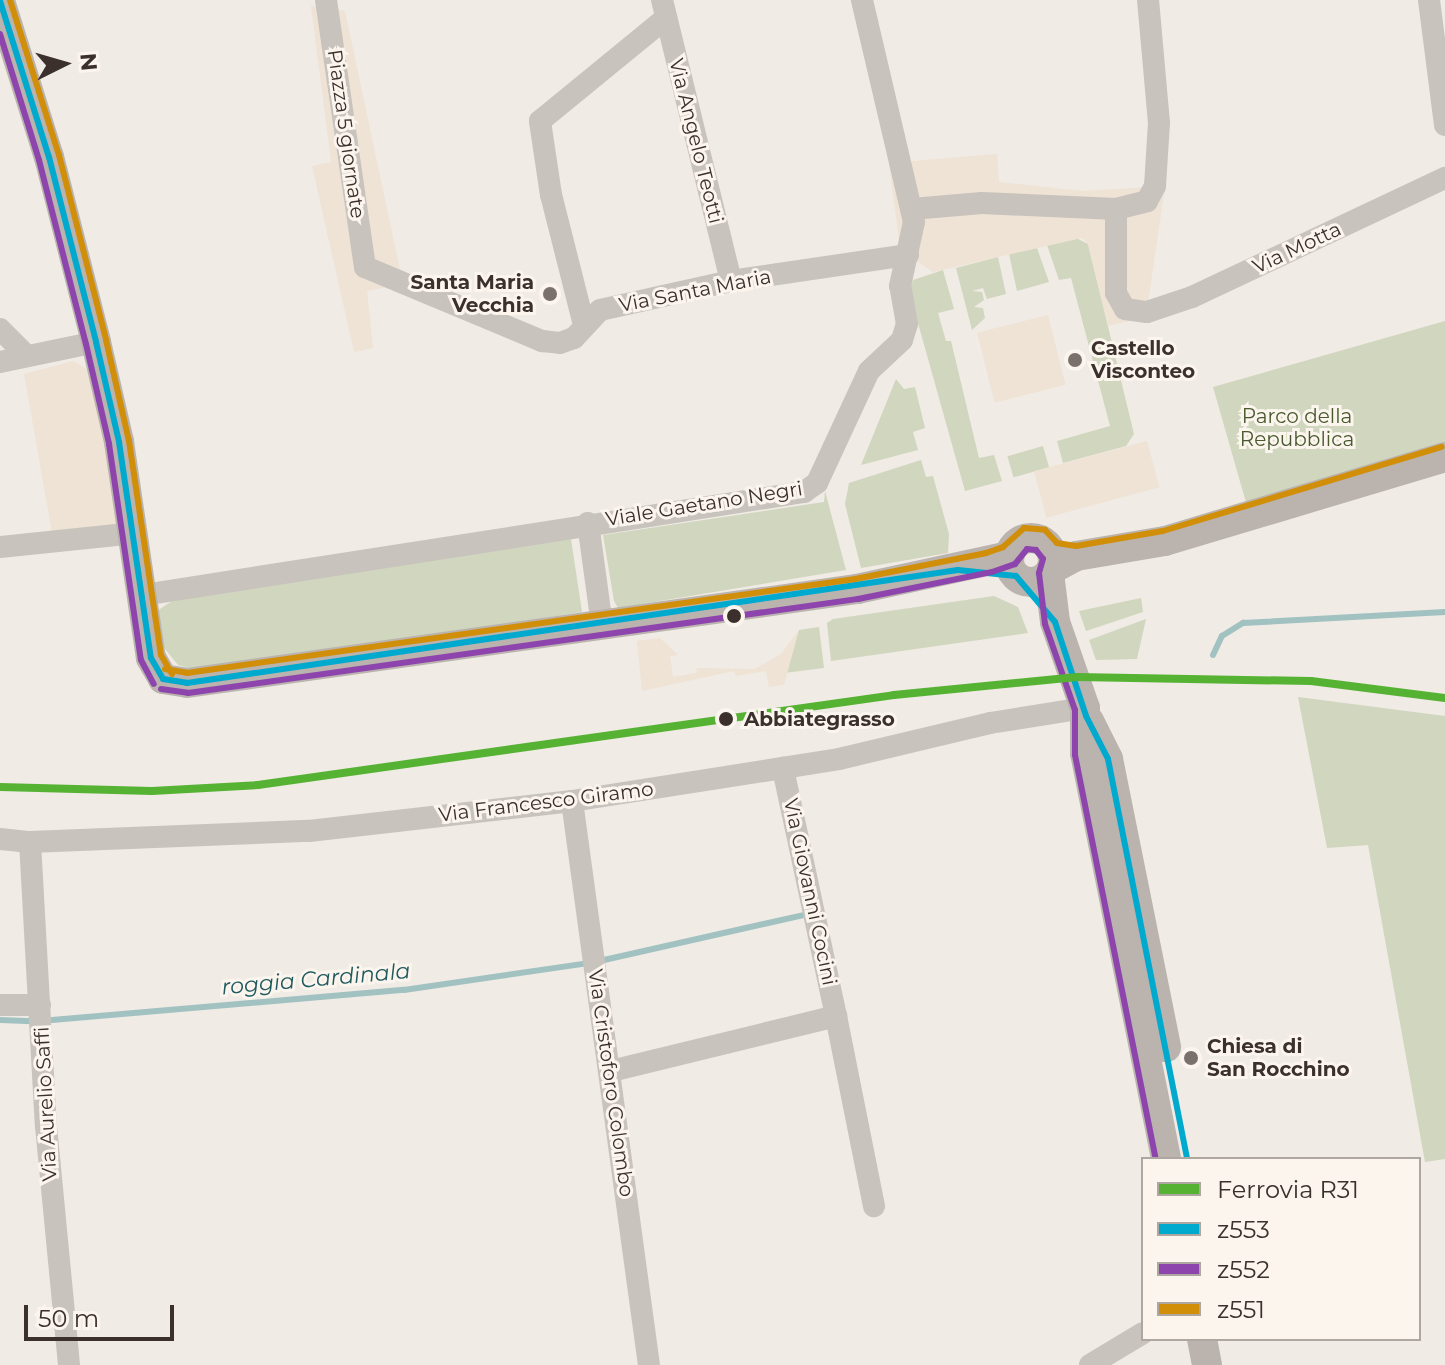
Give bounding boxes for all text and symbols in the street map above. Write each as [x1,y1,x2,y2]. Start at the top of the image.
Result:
north arrow [24,24,104,104]
street label: Piazza 5 giornate [322,48,370,220]
text: N [74,52,103,72]
street label: Via Angelo Teotti [664,56,728,226]
street label: Via Motta [1249,217,1345,279]
street label: Via Santa Maria [617,264,773,318]
place label: Santa Maria Vecchia [410,270,534,317]
marker: Santa Maria Vecchia [541,285,559,303]
place label: Castello Visconteo [1091,336,1195,383]
marker: Castello Visconteo [1066,351,1084,369]
park label: Parco della Repubblica [1240,404,1354,451]
street label: Viale Gaetano Negri [604,477,804,531]
unlabelled marker [726,608,742,624]
place label: Abbiategrasso [744,707,895,731]
marker: Abbiategrasso [715,708,737,730]
street label: Via Francesco Giramo [437,777,655,827]
street label: Via Giovanni Cocini [778,796,842,988]
water label: roggia Cardinala [221,958,411,1000]
street label: Via Cristoforo Colombo [583,968,639,1198]
street label: Via Aurelio Saffi [30,1026,62,1182]
place label: Chiesa di San Rocchino [1207,1034,1350,1081]
marker: Chiesa di San Rocchino [1182,1049,1200,1067]
legend [1141,1157,1421,1341]
text: Ferrovia R31 [1217,1175,1359,1204]
text: z553 [1217,1215,1270,1244]
text: z552 [1217,1255,1270,1284]
scale bar [28,1289,178,1339]
text: z551 [1217,1295,1265,1324]
text: 50 m [38,1304,99,1333]

